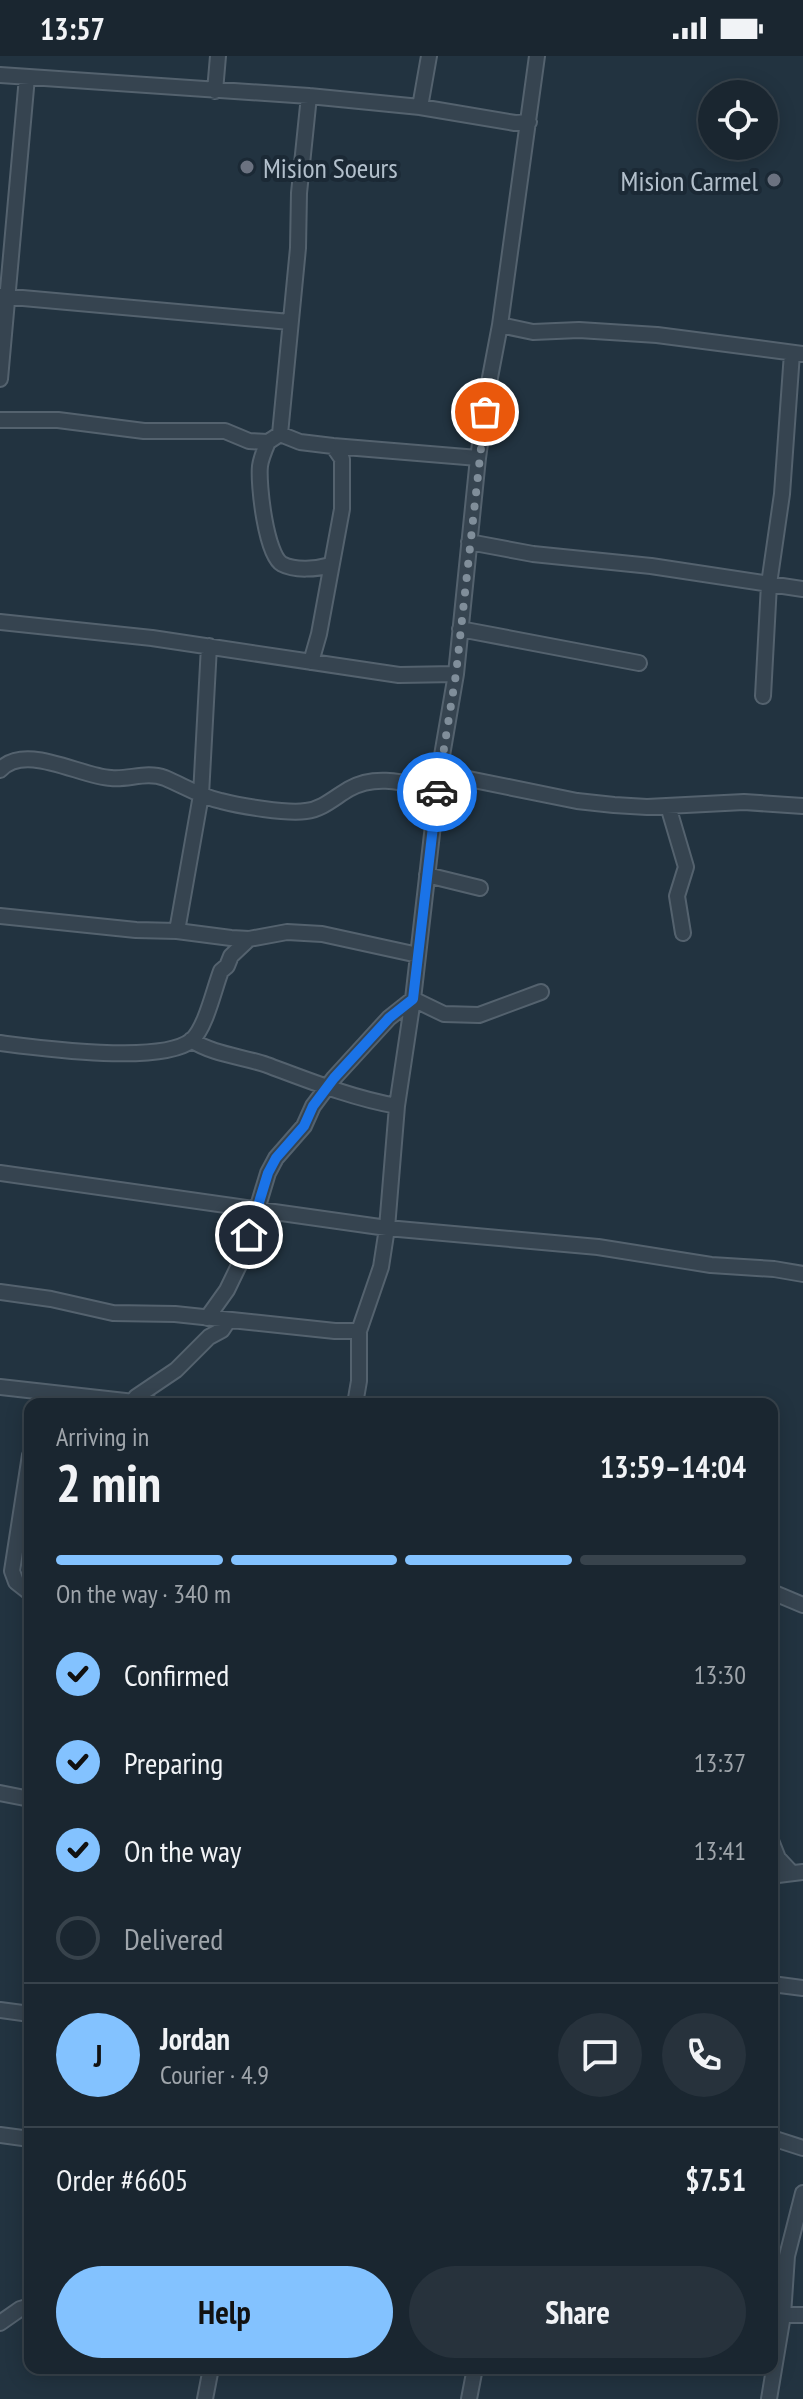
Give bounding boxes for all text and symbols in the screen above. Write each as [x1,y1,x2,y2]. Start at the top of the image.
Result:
text: 13:57 [40,9,105,48]
map controls [698,80,778,160]
button: locate [698,80,778,160]
place label: Mision Soeurs [263,149,398,186]
marker: Mision Soeurs [238,158,256,176]
place label: Mision Carmel [621,162,758,199]
marker: Mision Carmel [765,171,783,189]
pin [451,378,519,446]
icon: bag [463,390,507,434]
courier [397,752,477,832]
icon: car [415,770,459,814]
pin [215,1201,283,1269]
icon: home [227,1213,271,1257]
text: Arriving in [56,1420,149,1453]
text: 13:59–14:04 [600,1447,746,1486]
text: 2 min [56,1449,161,1516]
text: On the way · 340 m [56,1577,231,1610]
icon: check [56,1652,100,1696]
text: Confirmed [124,1655,229,1694]
text: 13:30 [694,1658,746,1691]
icon: check [56,1740,100,1784]
text: Preparing [124,1743,223,1782]
text: 13:37 [694,1746,746,1779]
icon: check [56,1828,100,1872]
text: On the way [124,1831,241,1870]
text: 13:41 [694,1834,746,1867]
text: Delivered [124,1919,223,1958]
button: chat [558,2013,642,2097]
button: phone [662,2013,746,2097]
text: Jordan [160,2019,230,2058]
text: J [94,2036,102,2075]
text: Courier · 4.9 [160,2058,269,2091]
text: Order #6605 [56,2160,188,2199]
text: $7.51 [685,2160,746,2199]
button: Help [56,2266,393,2358]
button: Share [409,2266,746,2358]

